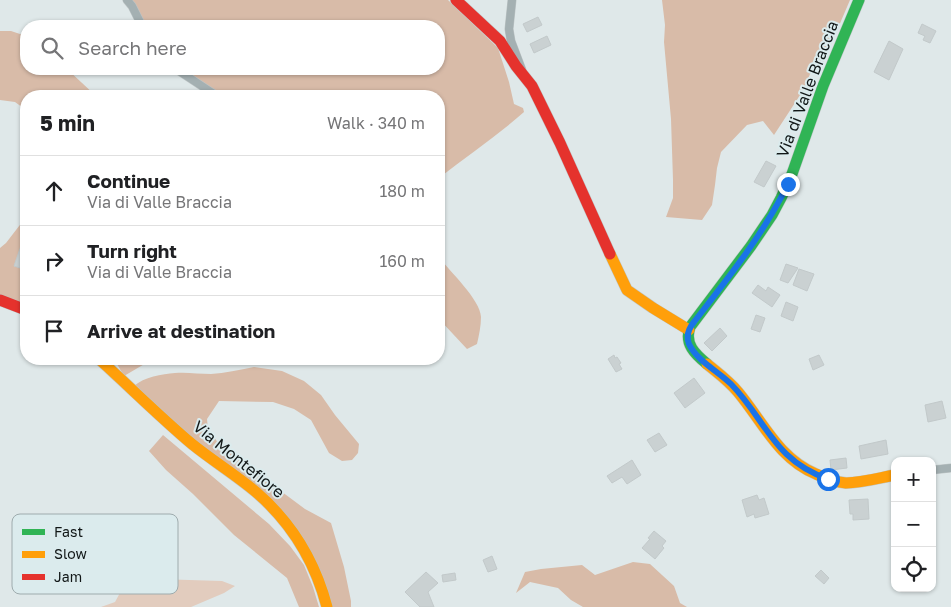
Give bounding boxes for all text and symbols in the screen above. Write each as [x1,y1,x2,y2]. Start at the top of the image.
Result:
street label: Via di Valle Braccia [772,18,842,160]
search box [20,20,445,75]
icon: search [38,34,66,62]
text: Search here [78,36,187,59]
text: 5 min [40,110,95,136]
text: Walk · 340 m [327,113,425,133]
text: Continue [87,169,170,192]
route end [777,173,800,196]
icon: ahead [40,177,68,205]
text: 180 m [379,181,425,201]
text: Via di Valle Braccia [87,192,232,212]
text: Turn right [87,239,177,262]
icon: right [40,247,68,275]
text: 160 m [379,251,425,271]
text: Via di Valle Braccia [87,262,232,282]
icon: arrive [40,317,68,345]
text: Arrive at destination [87,319,275,342]
street label: Via Montefiore [189,416,289,502]
map controls [891,457,936,592]
button: + [891,457,936,502]
route start [817,468,840,491]
button: − [891,502,936,547]
legend [12,514,178,594]
text: Fast [54,523,83,540]
text: Slow [54,545,87,562]
button: locate [891,547,936,592]
text: Jam [54,568,82,585]

